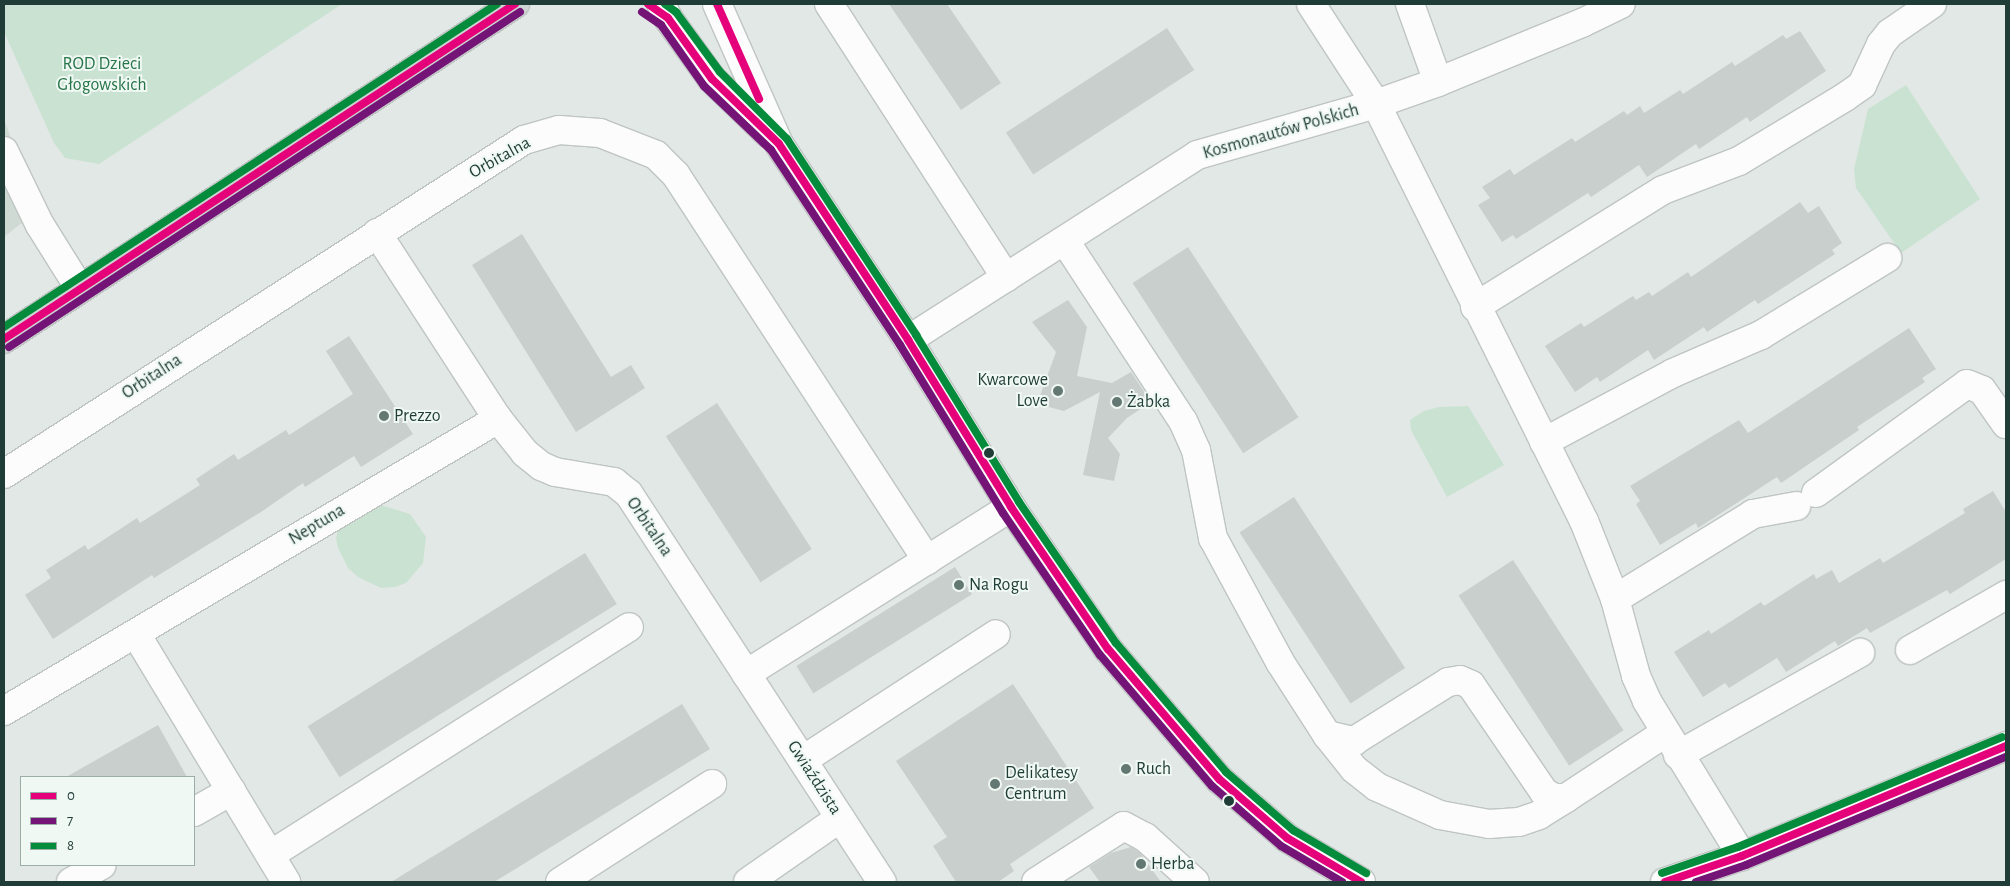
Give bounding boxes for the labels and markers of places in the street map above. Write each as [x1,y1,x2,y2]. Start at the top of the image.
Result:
place label: Kwarcowe Love [977,370,1048,412]
marker: Kwarcowe Love [1052,385,1064,397]
place label: Żabka [1127,391,1170,413]
marker: Żabka [1111,396,1123,408]
place label: Prezzo [394,405,441,427]
marker: Prezzo [378,410,390,422]
unlabelled marker [984,448,994,458]
place label: Na Rogu [969,574,1028,596]
marker: Na Rogu [953,579,965,591]
place label: Ruch [1136,758,1171,780]
place label: Delikatesy Centrum [1005,763,1078,806]
marker: Ruch [1120,763,1132,775]
marker: Delikatesy Centrum [989,778,1001,790]
unlabelled marker [1224,796,1234,806]
place label: Herba [1151,853,1195,875]
marker: Herba [1135,858,1147,870]

